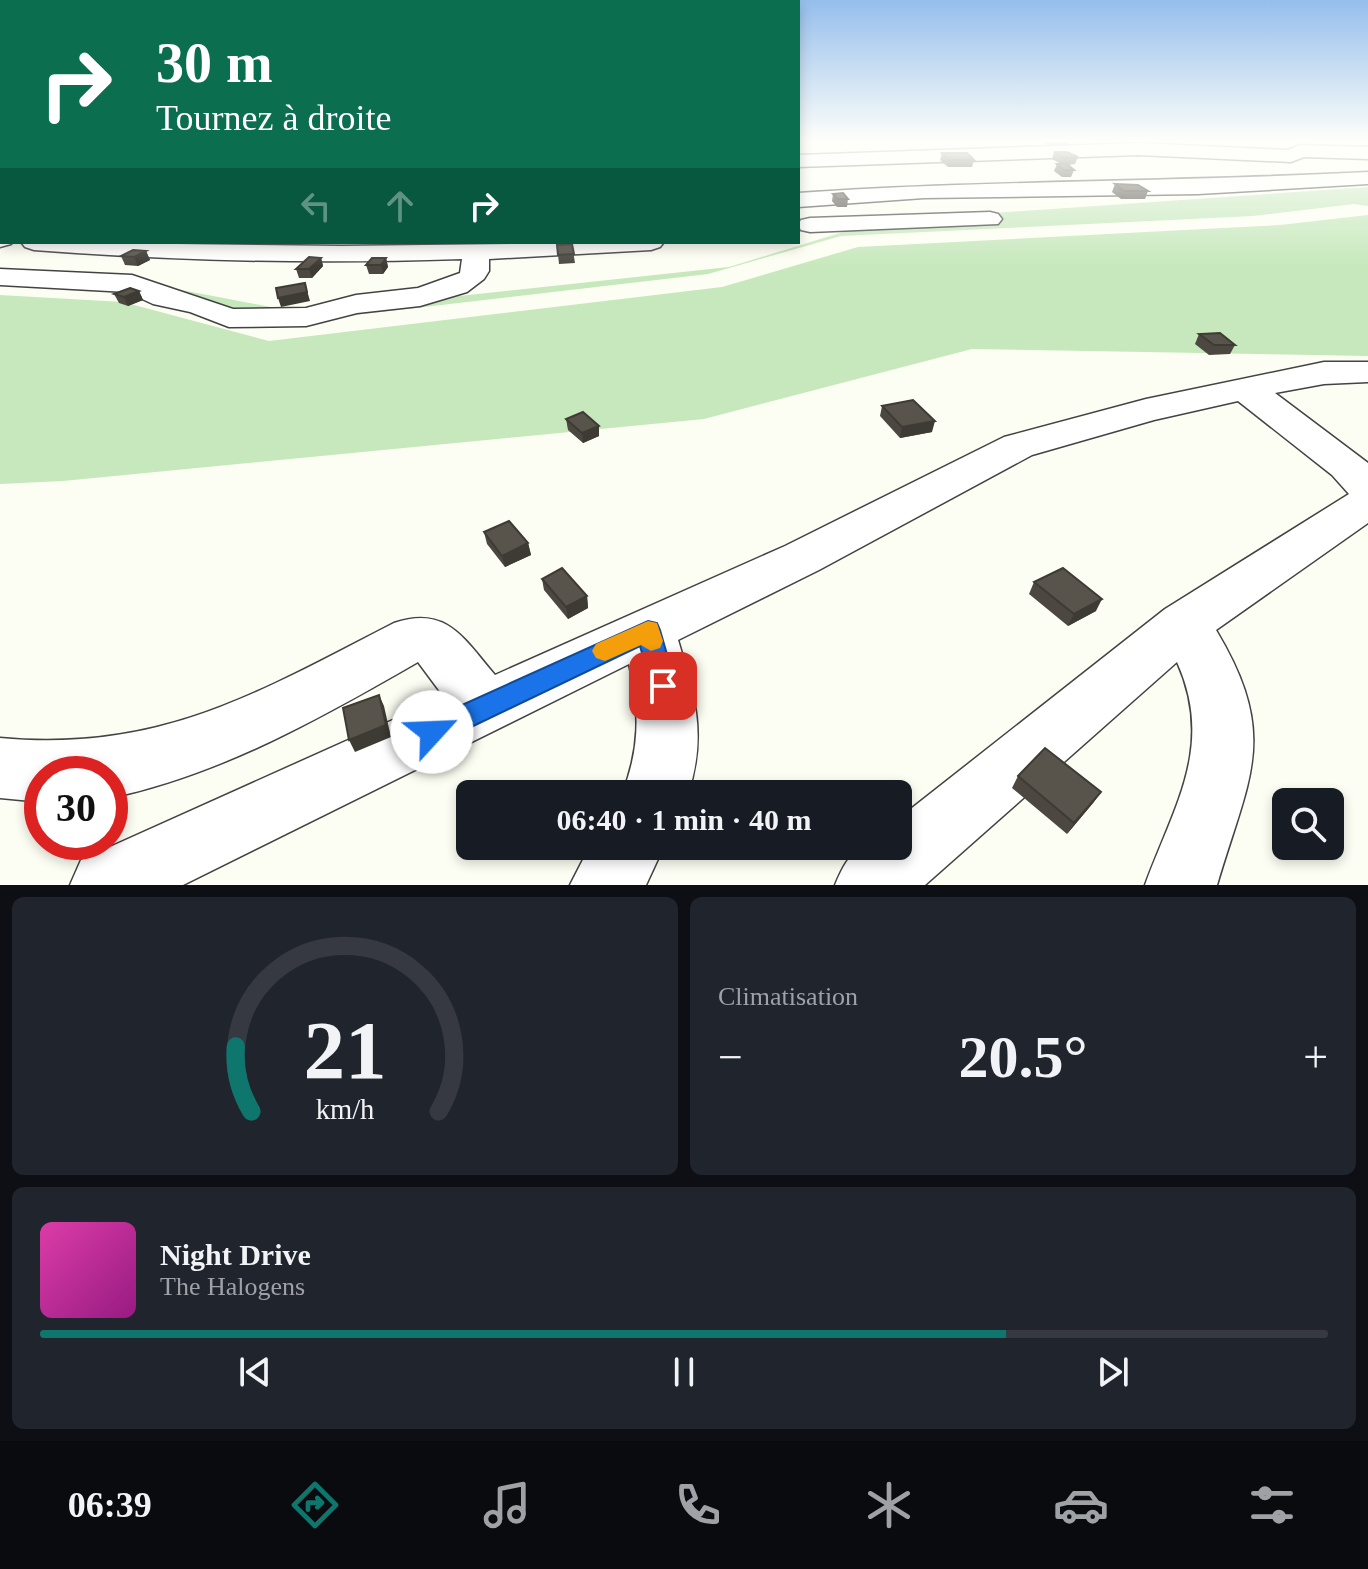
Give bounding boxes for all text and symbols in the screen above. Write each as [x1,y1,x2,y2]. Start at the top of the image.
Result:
icon: right [24,32,128,136]
text: 30 m [156,32,273,94]
text: Tournez à droite [156,98,391,138]
icon: left [294,184,338,228]
icon: ahead [378,184,422,228]
icon: right [462,184,506,228]
pin [629,652,697,720]
icon: arrive [641,664,685,708]
position arrow [390,690,474,774]
speed limit sign: 30 [24,756,128,860]
map controls [1272,788,1344,860]
button: search [1272,788,1344,860]
text: 06:40 · 1 min · 40 m [557,803,812,836]
text: Climatisation [718,982,858,1011]
text: 21 [303,1004,387,1096]
text: 20.5° [959,1024,1088,1090]
text: − [718,1033,743,1082]
text: + [1303,1033,1328,1082]
text: km/h [316,1094,374,1125]
text: Night Drive [160,1238,311,1271]
text: The Halogens [160,1272,305,1301]
icon: previous [233,1350,277,1394]
icon: pause [662,1350,706,1394]
icon: next [1091,1350,1135,1394]
icon: directions [287,1477,343,1533]
icon: music [479,1477,535,1533]
icon: phone [670,1477,726,1533]
icon: climate [861,1477,917,1533]
icon: car [1053,1477,1109,1533]
icon: filters [1244,1477,1300,1533]
text: 06:39 [68,1485,152,1525]

